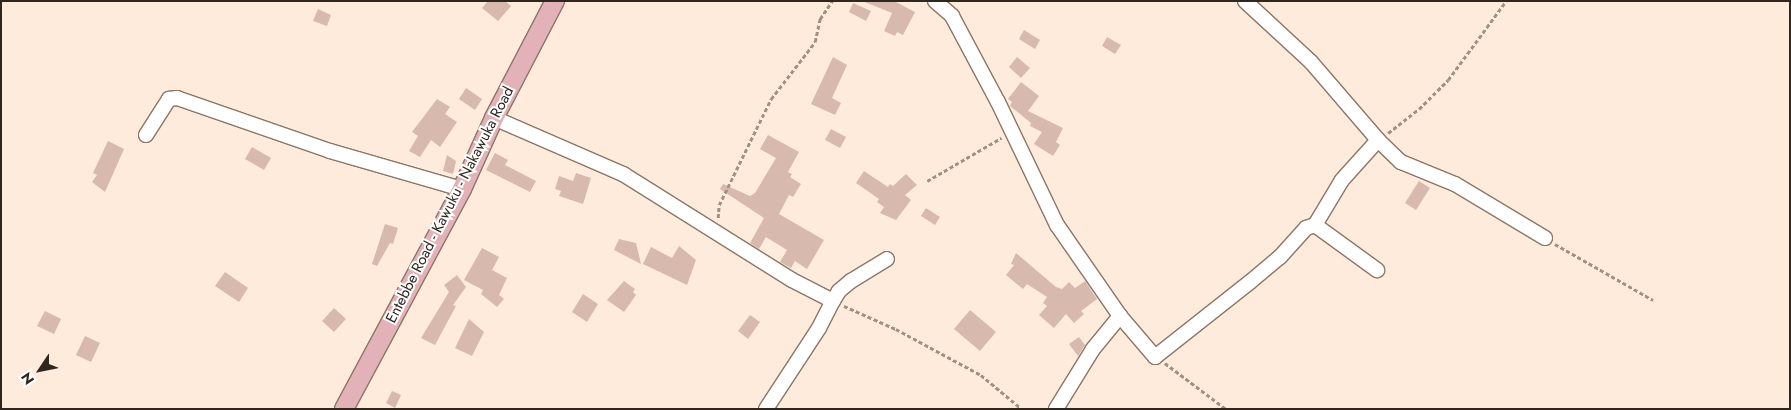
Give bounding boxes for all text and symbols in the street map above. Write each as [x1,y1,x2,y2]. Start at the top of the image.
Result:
street label: Entebbe Road - Kawuku - Nakawuka Road [382,84,518,326]
north arrow [15,345,65,395]
text: N [16,368,39,389]

